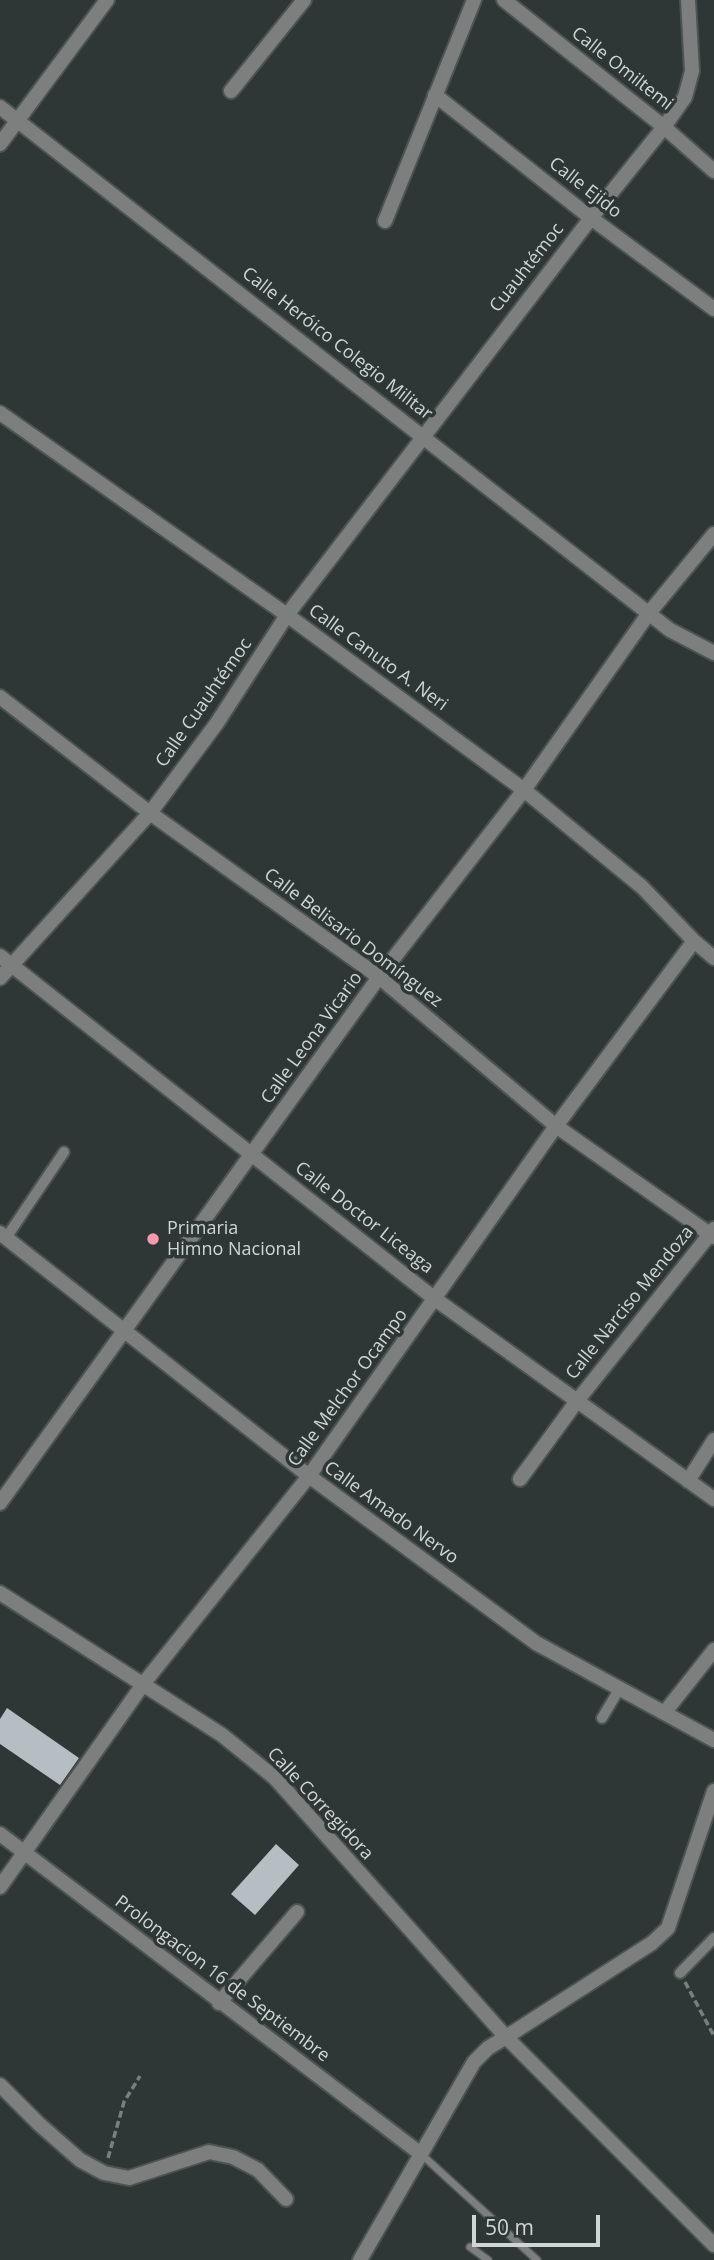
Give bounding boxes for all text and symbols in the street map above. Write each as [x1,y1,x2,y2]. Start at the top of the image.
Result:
street label: Calle Omiltemi [567,23,677,115]
street label: Calle Ejido [544,153,626,223]
street label: Cuauhtémoc [486,219,568,317]
street label: Calle Heróico Colegio Militar [237,263,437,425]
street label: Calle Canuto A. Neri [304,600,452,716]
street label: Calle Cuauhtémoc [151,634,257,772]
street label: Calle Belisario Domínguez [260,864,446,1012]
street label: Calle Leona Vicario [257,968,367,1108]
street label: Calle Doctor Liceaga [291,1157,437,1279]
place label: Primaria Himno Nacional [167,1218,301,1260]
street label: Calle Narciso Mendoza [562,1222,698,1384]
marker: Primaria Himno Nacional [145,1231,161,1247]
street label: Calle Melchor Ocampo [284,1305,412,1471]
street label: Calle Amado Nervo [320,1457,462,1569]
street label: Calle Corregidora [262,1743,378,1865]
street label: Prolongacion 16 de Septiembre [110,1891,334,2067]
scale bar [476,2200,604,2244]
text: 50 m [485,2213,534,2241]

